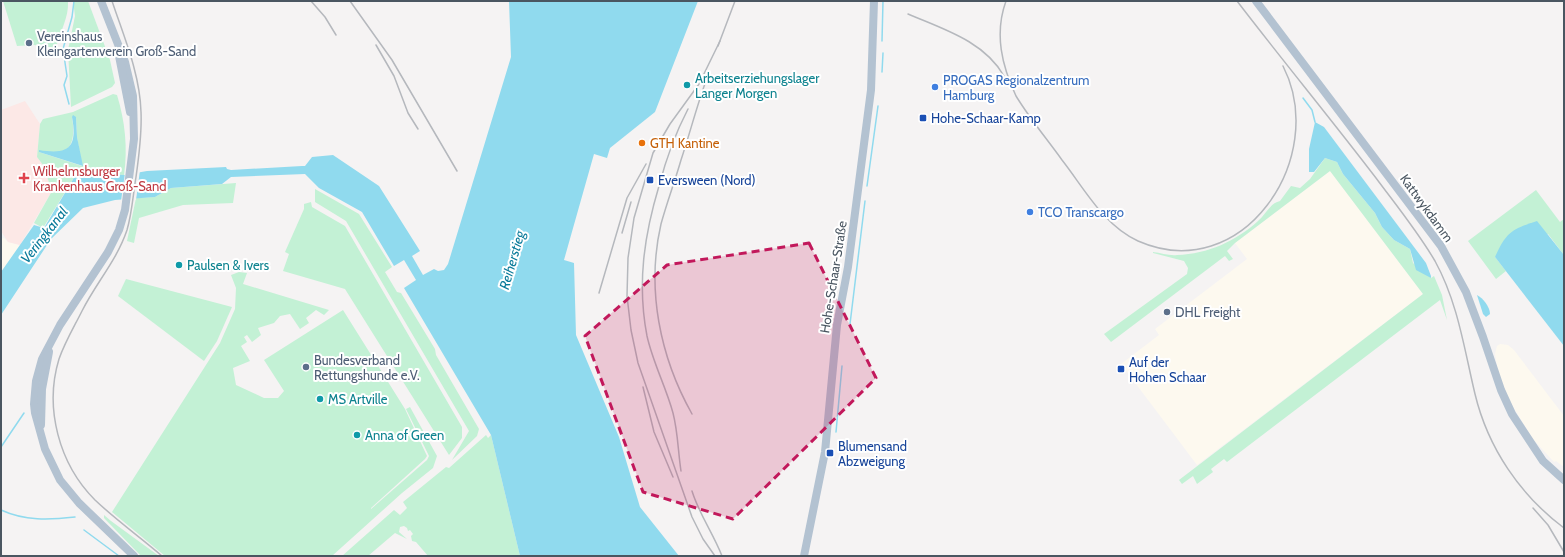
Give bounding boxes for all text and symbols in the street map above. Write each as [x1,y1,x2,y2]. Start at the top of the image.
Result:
place label: Vereinshaus Kleingartenverein Groß-Sand [37,28,196,59]
marker: Vereinshaus Kleingartenverein Groß-Sand [24,38,34,48]
place label: Arbeitserziehungslager Langer Morgen [695,70,820,101]
place label: PROGAS Regionalzentrum Hamburg [943,72,1090,103]
marker: Arbeitserziehungslager Langer Morgen [682,80,692,90]
marker: PROGAS Regionalzentrum Hamburg [930,82,940,92]
place label: Hohe-Schaar-Kamp [931,110,1041,126]
marker: Hohe-Schaar-Kamp [918,113,928,123]
place label: GTH Kantine [650,135,720,151]
marker: GTH Kantine [637,138,647,148]
place label: Wilhelmsburger Krankenhaus Groß-Sand [33,163,167,194]
street label: Kattwykdamm [1397,171,1457,245]
marker: Wilhelmsburger Krankenhaus Groß-Sand [18,172,30,184]
place label: Eversween (Nord) [658,172,756,188]
marker: Eversween (Nord) [645,175,655,185]
water label: Veringkanal [16,203,72,267]
place label: TCO Transcargo [1038,204,1124,220]
marker: TCO Transcargo [1025,207,1035,217]
street label: Hohe-Schaar-Straße [816,219,850,334]
water label: Reiherstieg [495,228,529,292]
place label: Paulsen & Ivers [187,257,270,273]
marker: Paulsen & Ivers [174,260,184,270]
place label: DHL Freight [1175,304,1241,320]
marker: DHL Freight [1162,307,1172,317]
place label: Bundesverband Rettungshunde e.V. [314,352,420,383]
place label: Auf der Hohen Schaar [1129,354,1207,385]
marker: Bundesverband Rettungshunde e.V. [301,362,311,372]
marker: Auf der Hohen Schaar [1116,364,1126,374]
place label: MS Artville [328,391,388,407]
marker: MS Artville [315,394,325,404]
place label: Anna of Green [365,427,444,443]
marker: Anna of Green [352,430,362,440]
place label: Blumensand Abzweigung [838,438,907,469]
marker: Blumensand Abzweigung [825,448,835,458]

